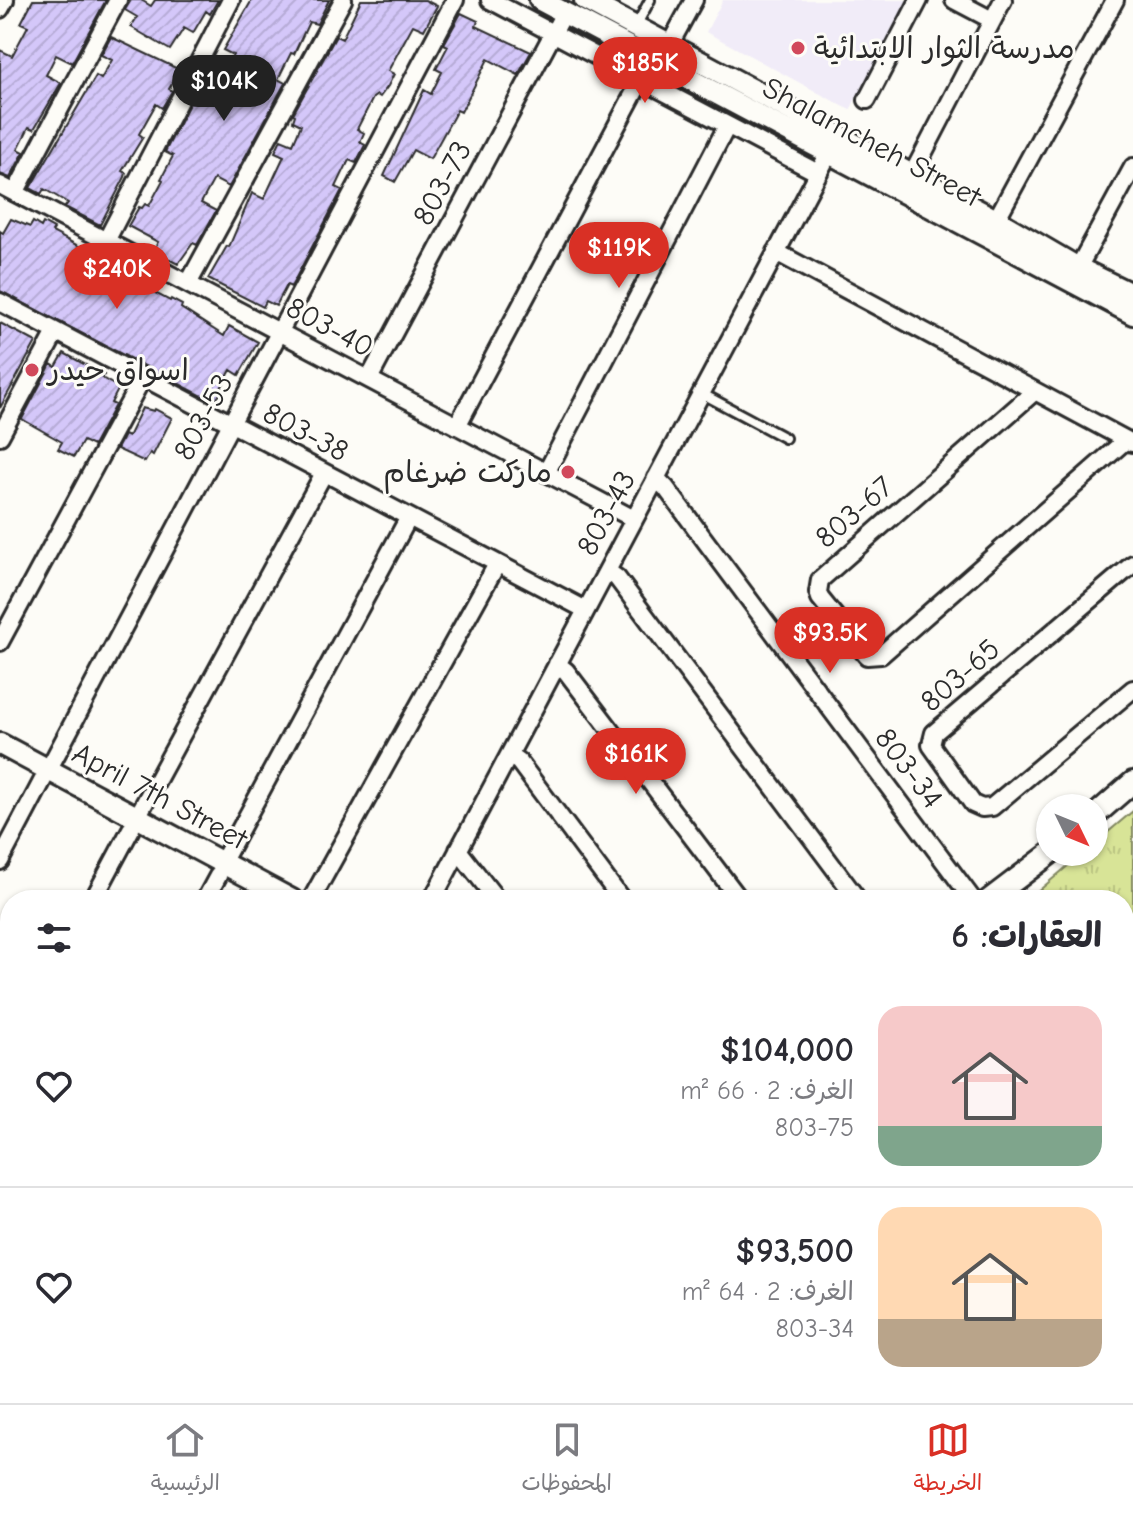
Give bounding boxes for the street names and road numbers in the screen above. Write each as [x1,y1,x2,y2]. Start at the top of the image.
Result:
street label: Shalamcheh Street [757,70,988,215]
street label: 803-73 [406,135,479,231]
street label: 803-40 [280,290,379,365]
street label: 803-53 [166,368,241,466]
street label: 803-38 [257,395,354,469]
street label: 803-43 [570,465,643,561]
street label: 803-67 [808,469,900,556]
street label: 803-65 [914,632,1007,719]
street label: 803-34 [867,722,950,815]
street label: April 7th Street [66,736,254,858]

